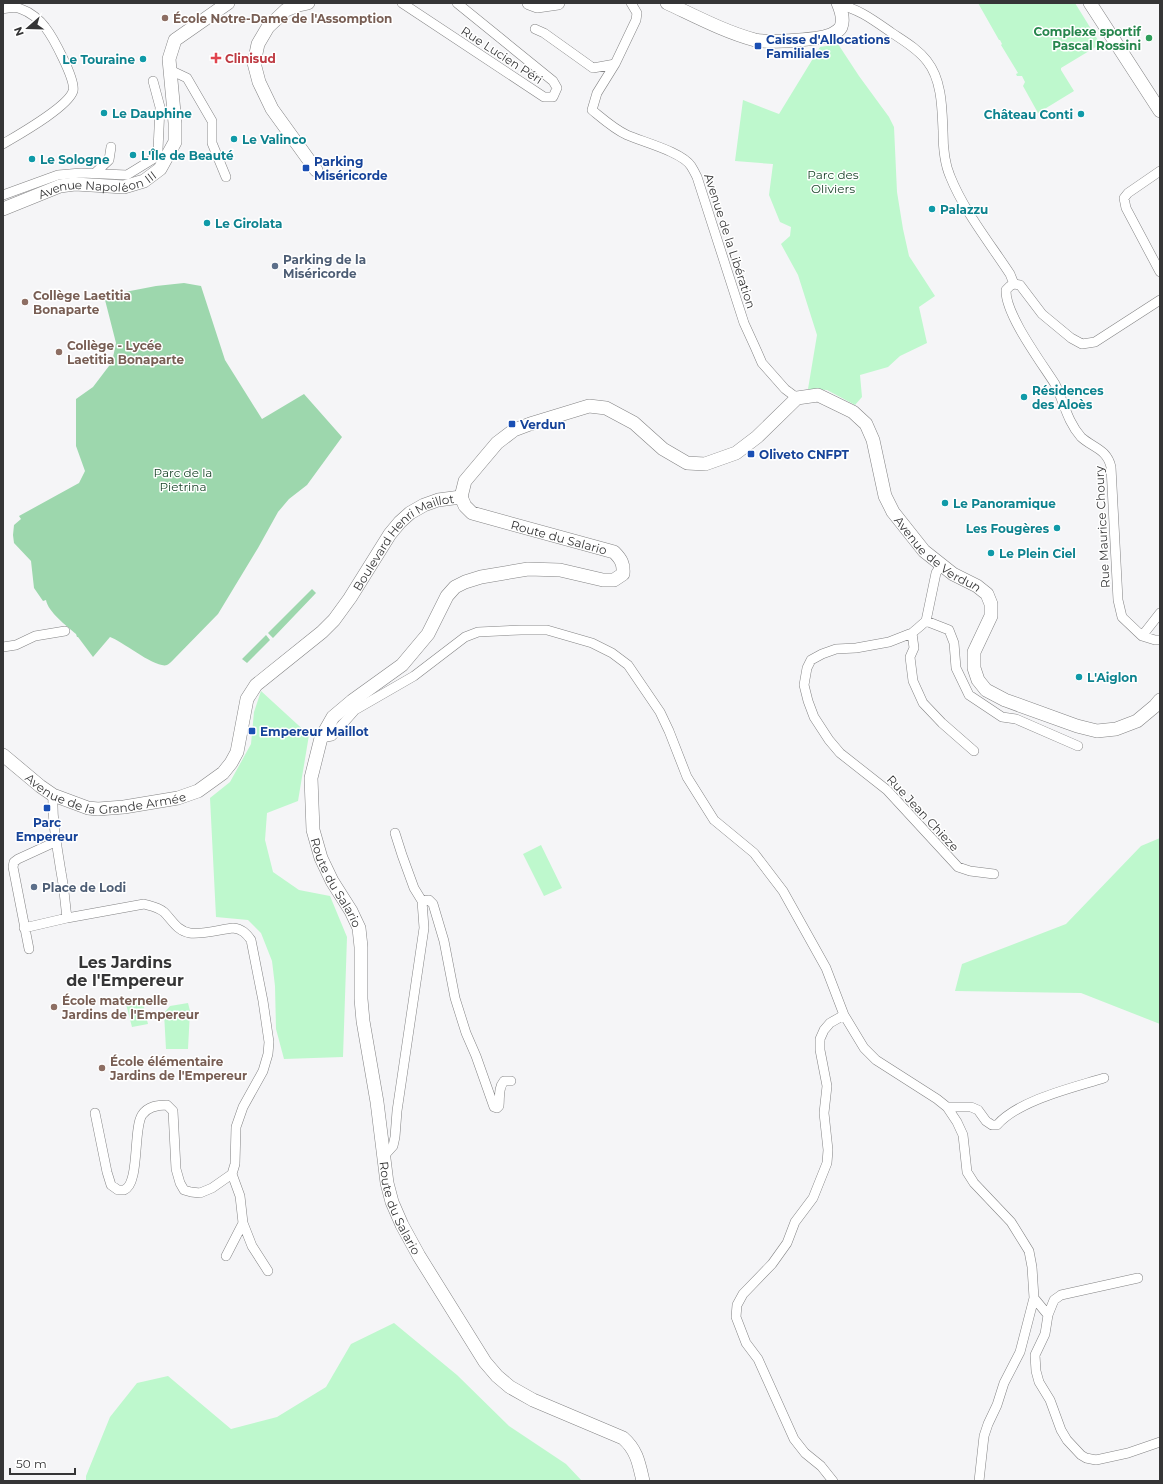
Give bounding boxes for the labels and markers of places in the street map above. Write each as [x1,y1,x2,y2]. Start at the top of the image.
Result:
place label: École Notre-Dame de l'Assomption [173,11,392,26]
marker: École Notre-Dame de l'Assomption [160,13,170,23]
place label: Complexe sportif Pascal Rossini [1034,24,1142,53]
place label: Caisse d'Allocations Familiales [766,32,891,61]
marker: Complexe sportif Pascal Rossini [1144,33,1154,43]
marker: Caisse d'Allocations Familiales [753,41,763,51]
place label: Clinisud [225,51,276,66]
place label: Le Touraine [62,52,135,67]
marker: Clinisud [210,52,222,64]
marker: Le Touraine [138,54,148,64]
place label: Le Dauphine [112,106,192,121]
place label: Château Conti [984,107,1073,122]
marker: Le Dauphine [99,108,109,118]
marker: Château Conti [1076,109,1086,119]
place label: Le Valinco [242,132,306,147]
marker: Le Valinco [229,134,239,144]
place label: L'Île de Beauté [141,148,234,163]
marker: L'Île de Beauté [128,150,138,160]
place label: Le Sologne [40,152,110,167]
marker: Le Sologne [27,154,37,164]
place label: Parking Miséricorde [314,154,388,183]
marker: Parking Miséricorde [301,163,311,173]
place label: Palazzu [940,202,988,217]
marker: Palazzu [927,204,937,214]
place label: Le Girolata [215,216,282,231]
marker: Le Girolata [202,218,212,228]
place label: Parking de la Miséricorde [283,252,366,281]
marker: Parking de la Miséricorde [270,261,280,271]
place label: Collège Laetitia Bonaparte [33,288,131,317]
marker: Collège Laetitia Bonaparte [20,297,30,307]
place label: Collège - Lycée Laetitia Bonaparte [67,338,184,367]
marker: Collège - Lycée Laetitia Bonaparte [54,347,64,357]
place label: Résidences des Aloès [1032,383,1104,412]
marker: Résidences des Aloès [1019,392,1029,402]
place label: Verdun [519,417,566,432]
marker: Verdun [507,419,517,429]
place label: Oliveto CNFPT [759,447,850,462]
marker: Oliveto CNFPT [746,449,756,459]
place label: Le Panoramique [953,496,1056,511]
marker: Le Panoramique [940,498,950,508]
place label: Les Fougères [966,521,1050,536]
marker: Les Fougères [1052,523,1062,533]
place label: Le Plein Ciel [999,546,1076,561]
marker: Le Plein Ciel [986,548,996,558]
place label: L'Aiglon [1087,670,1137,685]
marker: L'Aiglon [1074,672,1084,682]
place label: Empereur Maillot [260,724,370,739]
marker: Empereur Maillot [247,726,257,736]
marker: Parc Empereur [42,803,52,813]
place label: Parc Empereur [16,815,78,844]
place label: Place de Lodi [42,880,126,895]
marker: Place de Lodi [29,882,39,892]
place label: École maternelle Jardins de l'Empereur [61,993,199,1022]
marker: École maternelle Jardins de l'Empereur [49,1002,59,1012]
place label: École élémentaire Jardins de l'Empereur [109,1054,247,1083]
marker: École élémentaire Jardins de l'Empereur [97,1063,107,1073]

